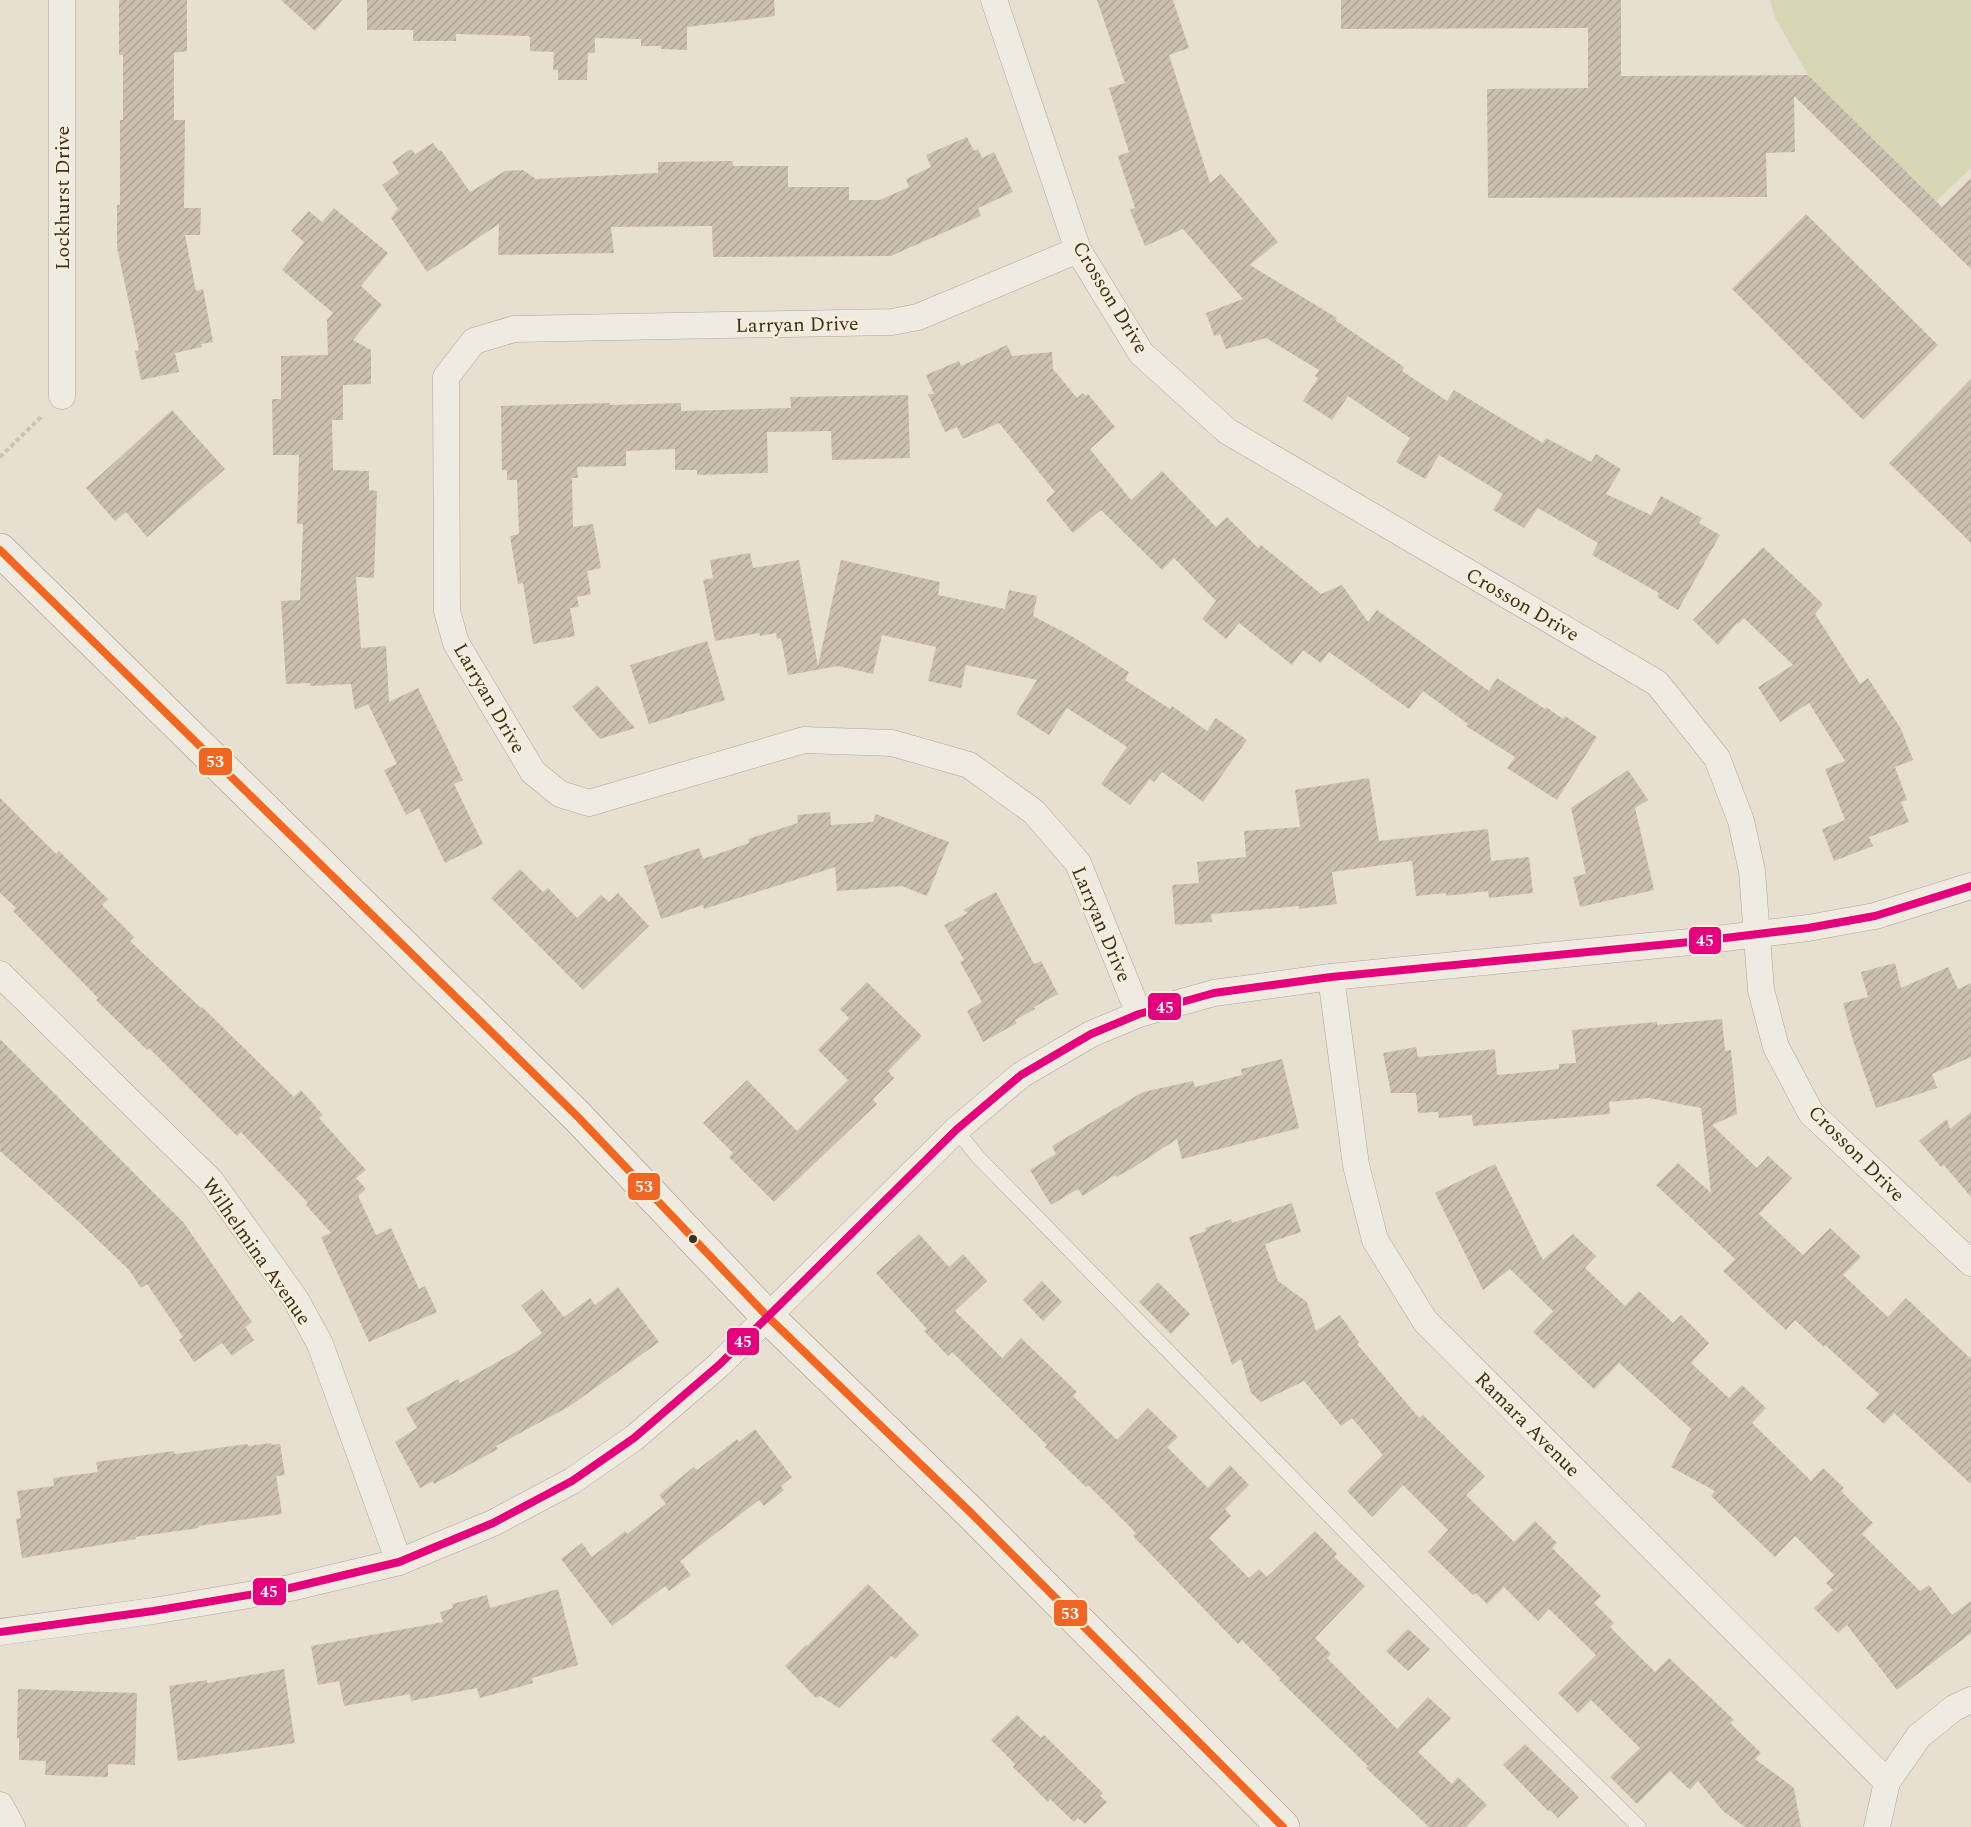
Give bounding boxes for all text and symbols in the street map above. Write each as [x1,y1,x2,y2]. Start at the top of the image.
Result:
street label: Lockhurst Drive [48,126,78,270]
street label: Crosson Drive [1065,235,1156,360]
street label: Larryan Drive [735,309,859,341]
street label: Crosson Drive [1460,560,1585,650]
street label: Larryan Drive [445,638,533,759]
line badge: 53 [198,747,233,776]
text: 53 [206,750,224,774]
street label: Larryan Drive [1063,862,1139,987]
line badge: 45 [1688,926,1722,955]
text: 45 [1696,929,1714,953]
line badge: 45 [1147,992,1182,1021]
text: 45 [1156,996,1174,1020]
street label: Crosson Drive [1801,1098,1912,1209]
street label: Wilhelmina Avenue [194,1172,319,1332]
line badge: 53 [627,1172,661,1201]
text: 53 [635,1175,653,1199]
unlabelled marker [687,1233,699,1245]
line badge: 45 [726,1327,760,1356]
text: 45 [734,1330,752,1354]
street label: Ramara Avenue [1468,1365,1587,1484]
line badge: 45 [252,1577,287,1606]
text: 45 [260,1580,278,1604]
line badge: 53 [1053,1599,1088,1627]
text: 53 [1061,1602,1079,1626]

